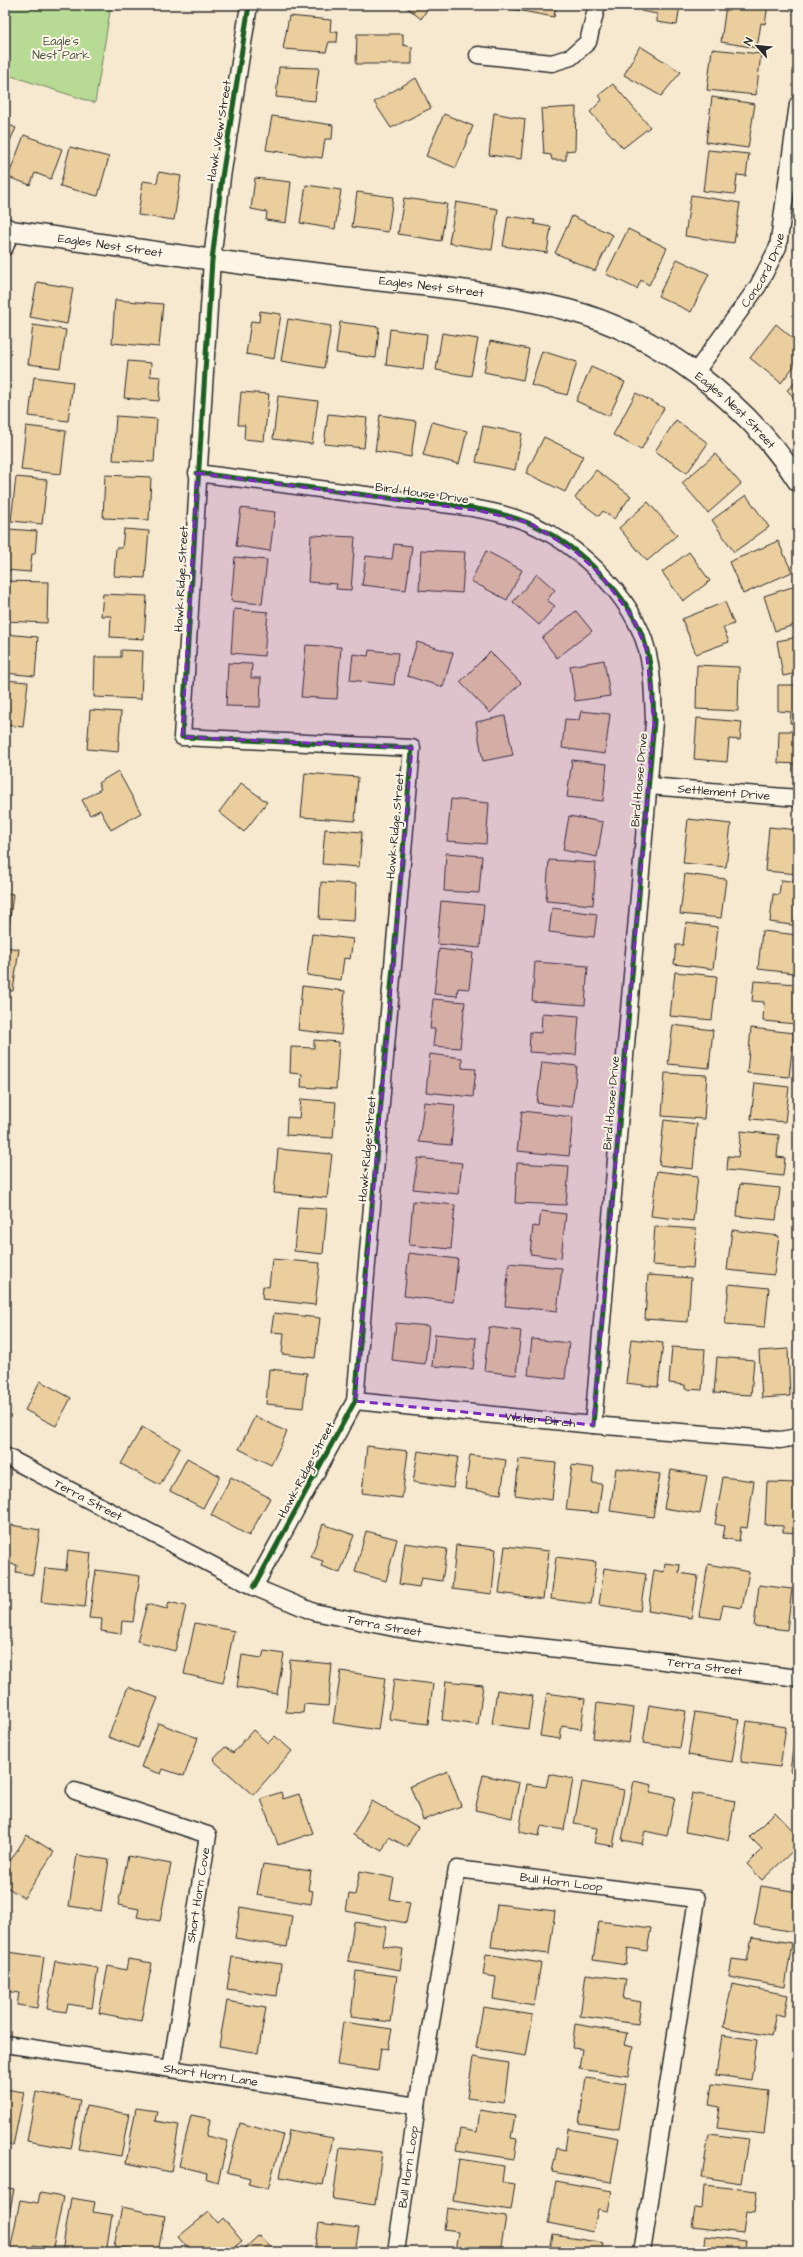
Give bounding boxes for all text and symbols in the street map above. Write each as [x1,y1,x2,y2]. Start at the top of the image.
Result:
north arrow [737,26,777,66]
park label: Eagle's Nest Park [32,33,90,64]
text: N [740,35,757,48]
street label: Hawk View Street [203,79,236,183]
street label: Eagles Nest Street [57,230,164,262]
street label: Concord Drive [737,232,789,311]
street label: Eagles Nest Street [378,272,485,302]
street label: Eagles Nest Street [691,368,779,453]
street label: Bird House Drive [374,479,470,509]
street label: Hawk Ridge Street [170,525,194,633]
street label: Bird House Drive [627,732,652,828]
street label: Hawk Ridge Street [382,772,410,880]
street label: Settlement Drive [677,780,771,805]
street label: Bird House Drive [599,1055,624,1151]
street label: Hawk Ridge Street [354,1095,382,1203]
street label: Water Birch [504,1408,576,1432]
street label: Hawk Ridge Street [274,1419,340,1522]
street label: Terra Street [51,1475,125,1525]
street label: Terra Street [346,1611,423,1641]
street label: Terra Street [666,1654,743,1680]
street label: Short Horn Cove [183,1846,214,1944]
street label: Bull Horn Loop [519,1869,604,1896]
street label: Short Horn Lane [162,2060,259,2091]
street label: Bull Horn Loop [394,2124,423,2209]

